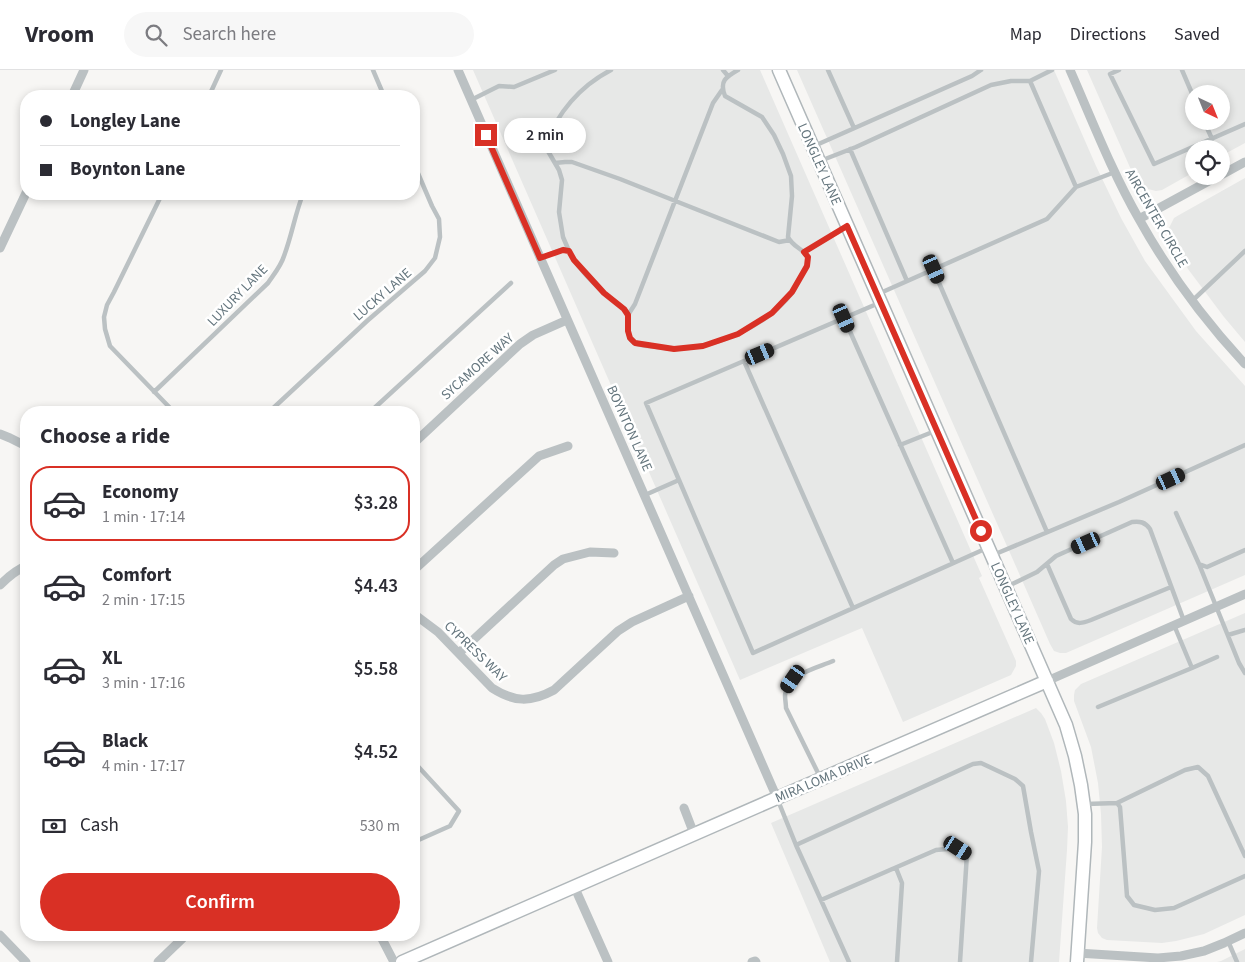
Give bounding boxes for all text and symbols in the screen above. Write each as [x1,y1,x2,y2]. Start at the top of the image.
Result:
search box [124,12,474,57]
text: Vroom [25,17,94,52]
icon: search [142,21,170,49]
text: Search here [182,21,276,48]
text: Map [1010,22,1042,47]
text: Directions [1070,22,1146,47]
text: Saved [1174,22,1220,47]
north arrow [1185,85,1230,130]
map controls [1185,85,1230,185]
text: Longley Lane [70,108,181,135]
callout: 2 min [504,118,586,152]
street label: LONGLEY LANE [792,120,846,209]
route end [475,124,497,146]
text: 2 min [526,124,564,146]
button: locate [1185,140,1230,185]
text: Boynton Lane [70,156,185,183]
street label: AIRCENTER CIRCLE [1120,165,1193,272]
car [921,252,946,286]
street label: LUXURY LANE [203,260,273,331]
street label: LUCKY LANE [349,264,416,326]
car [831,301,856,335]
street label: SYCAMORE WAY [437,328,519,405]
car [743,341,776,367]
street label: BOYNTON LANE [601,382,657,475]
text: Choose a ride [40,420,170,452]
car [1154,466,1187,492]
text: Economy [102,479,179,506]
icon: car [42,481,87,526]
text: $3.28 [354,490,398,517]
text: 1 min · 17:14 [102,506,185,528]
route start [970,520,992,542]
car [1069,530,1102,556]
street label: LONGLEY LANE [985,559,1039,648]
text: Comfort [102,562,172,589]
icon: car [42,564,87,609]
text: $4.43 [354,573,398,600]
text: 2 min · 17:15 [102,589,185,611]
street label: CYPRESS WAY [439,617,511,687]
text: XL [102,645,123,672]
icon: car [42,647,87,692]
text: $5.58 [354,656,398,683]
car [778,662,807,696]
text: 3 min · 17:16 [102,672,185,694]
text: Black [102,728,148,755]
icon: car [42,730,87,775]
text: $4.52 [354,739,398,766]
street label: MIRA LOMA DRIVE [772,750,875,808]
text: 4 min · 17:17 [102,755,185,777]
icon: cash [40,812,68,840]
text: Cash [80,812,119,839]
text: 530 m [360,815,400,837]
car [941,834,974,862]
button: Confirm [40,873,400,931]

